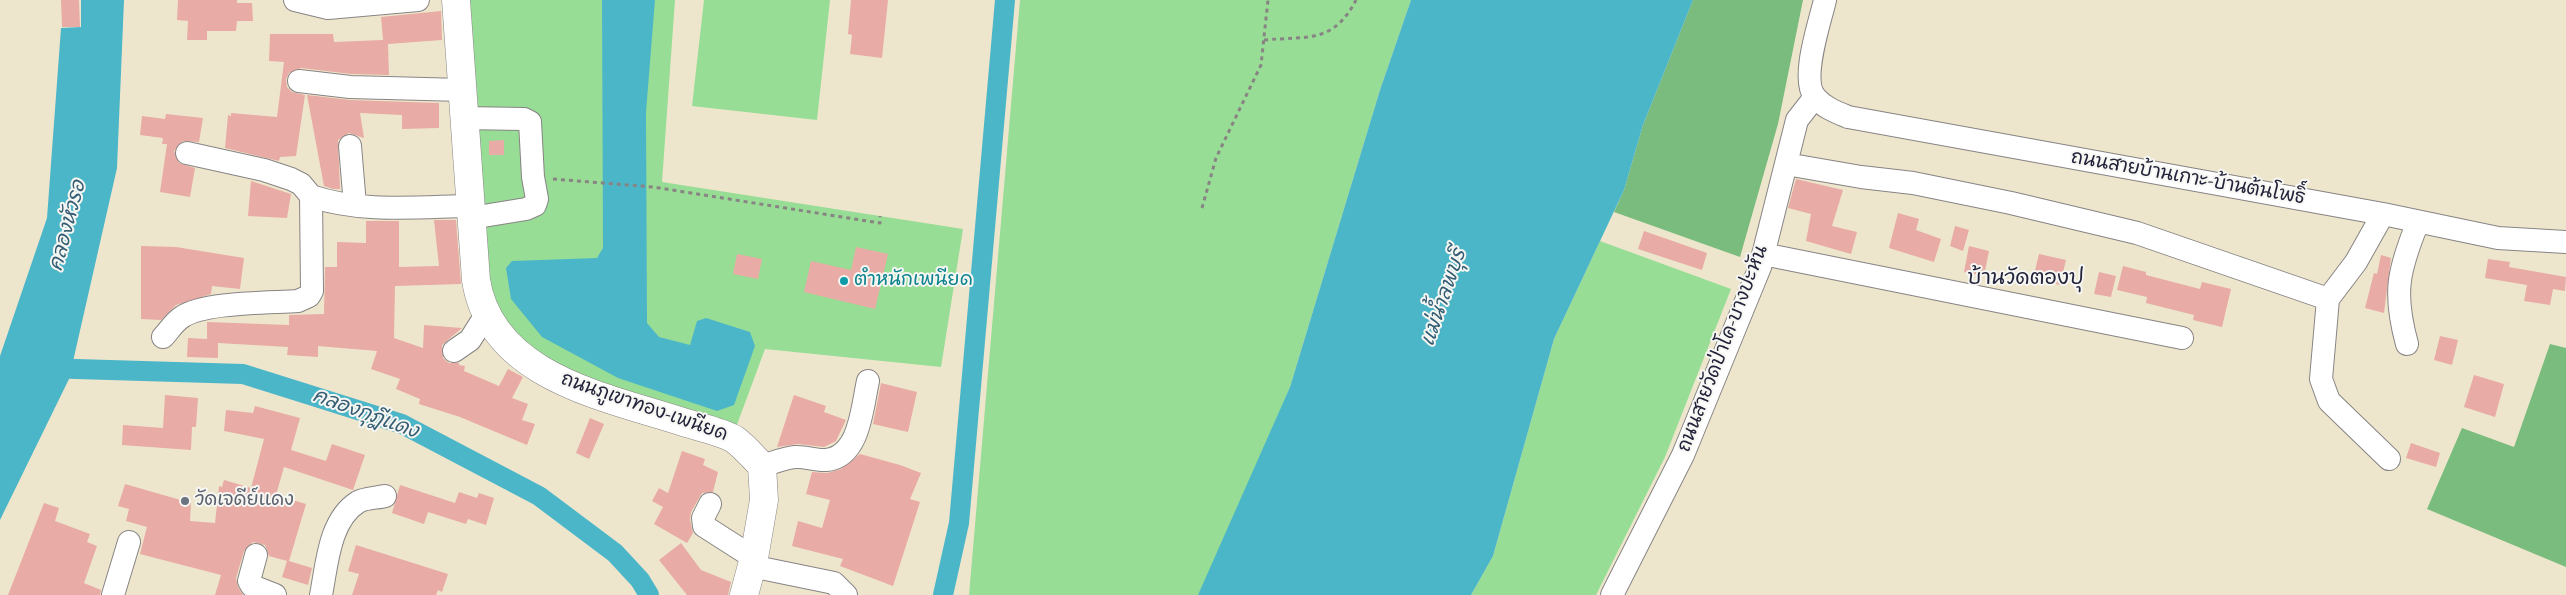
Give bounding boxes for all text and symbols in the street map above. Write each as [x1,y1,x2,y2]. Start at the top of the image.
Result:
street label: ถนนสายบ้านเกาะ-บ้านต้นโพธิ์ [2069,147,2307,211]
water label: คลองหัวรอ [45,178,93,274]
street label: ถนนสายวัดป่าโค-บางปะหัน [1674,242,1774,456]
water label: แม่น้ำลพบุรี [1417,247,1473,349]
district label: บ้านวัดตองปุ [1968,267,2084,293]
place label: ตำหนักเพนียด [854,270,973,292]
marker: ตำหนักเพนียด [838,275,850,287]
street label: ถนนภูเขาทอง-เพนียด [558,369,730,447]
water label: คลองกุฎีแดง [309,385,421,445]
place label: วัดเจดีย์แดง [195,490,294,512]
marker: วัดเจดีย์แดง [179,495,191,507]

